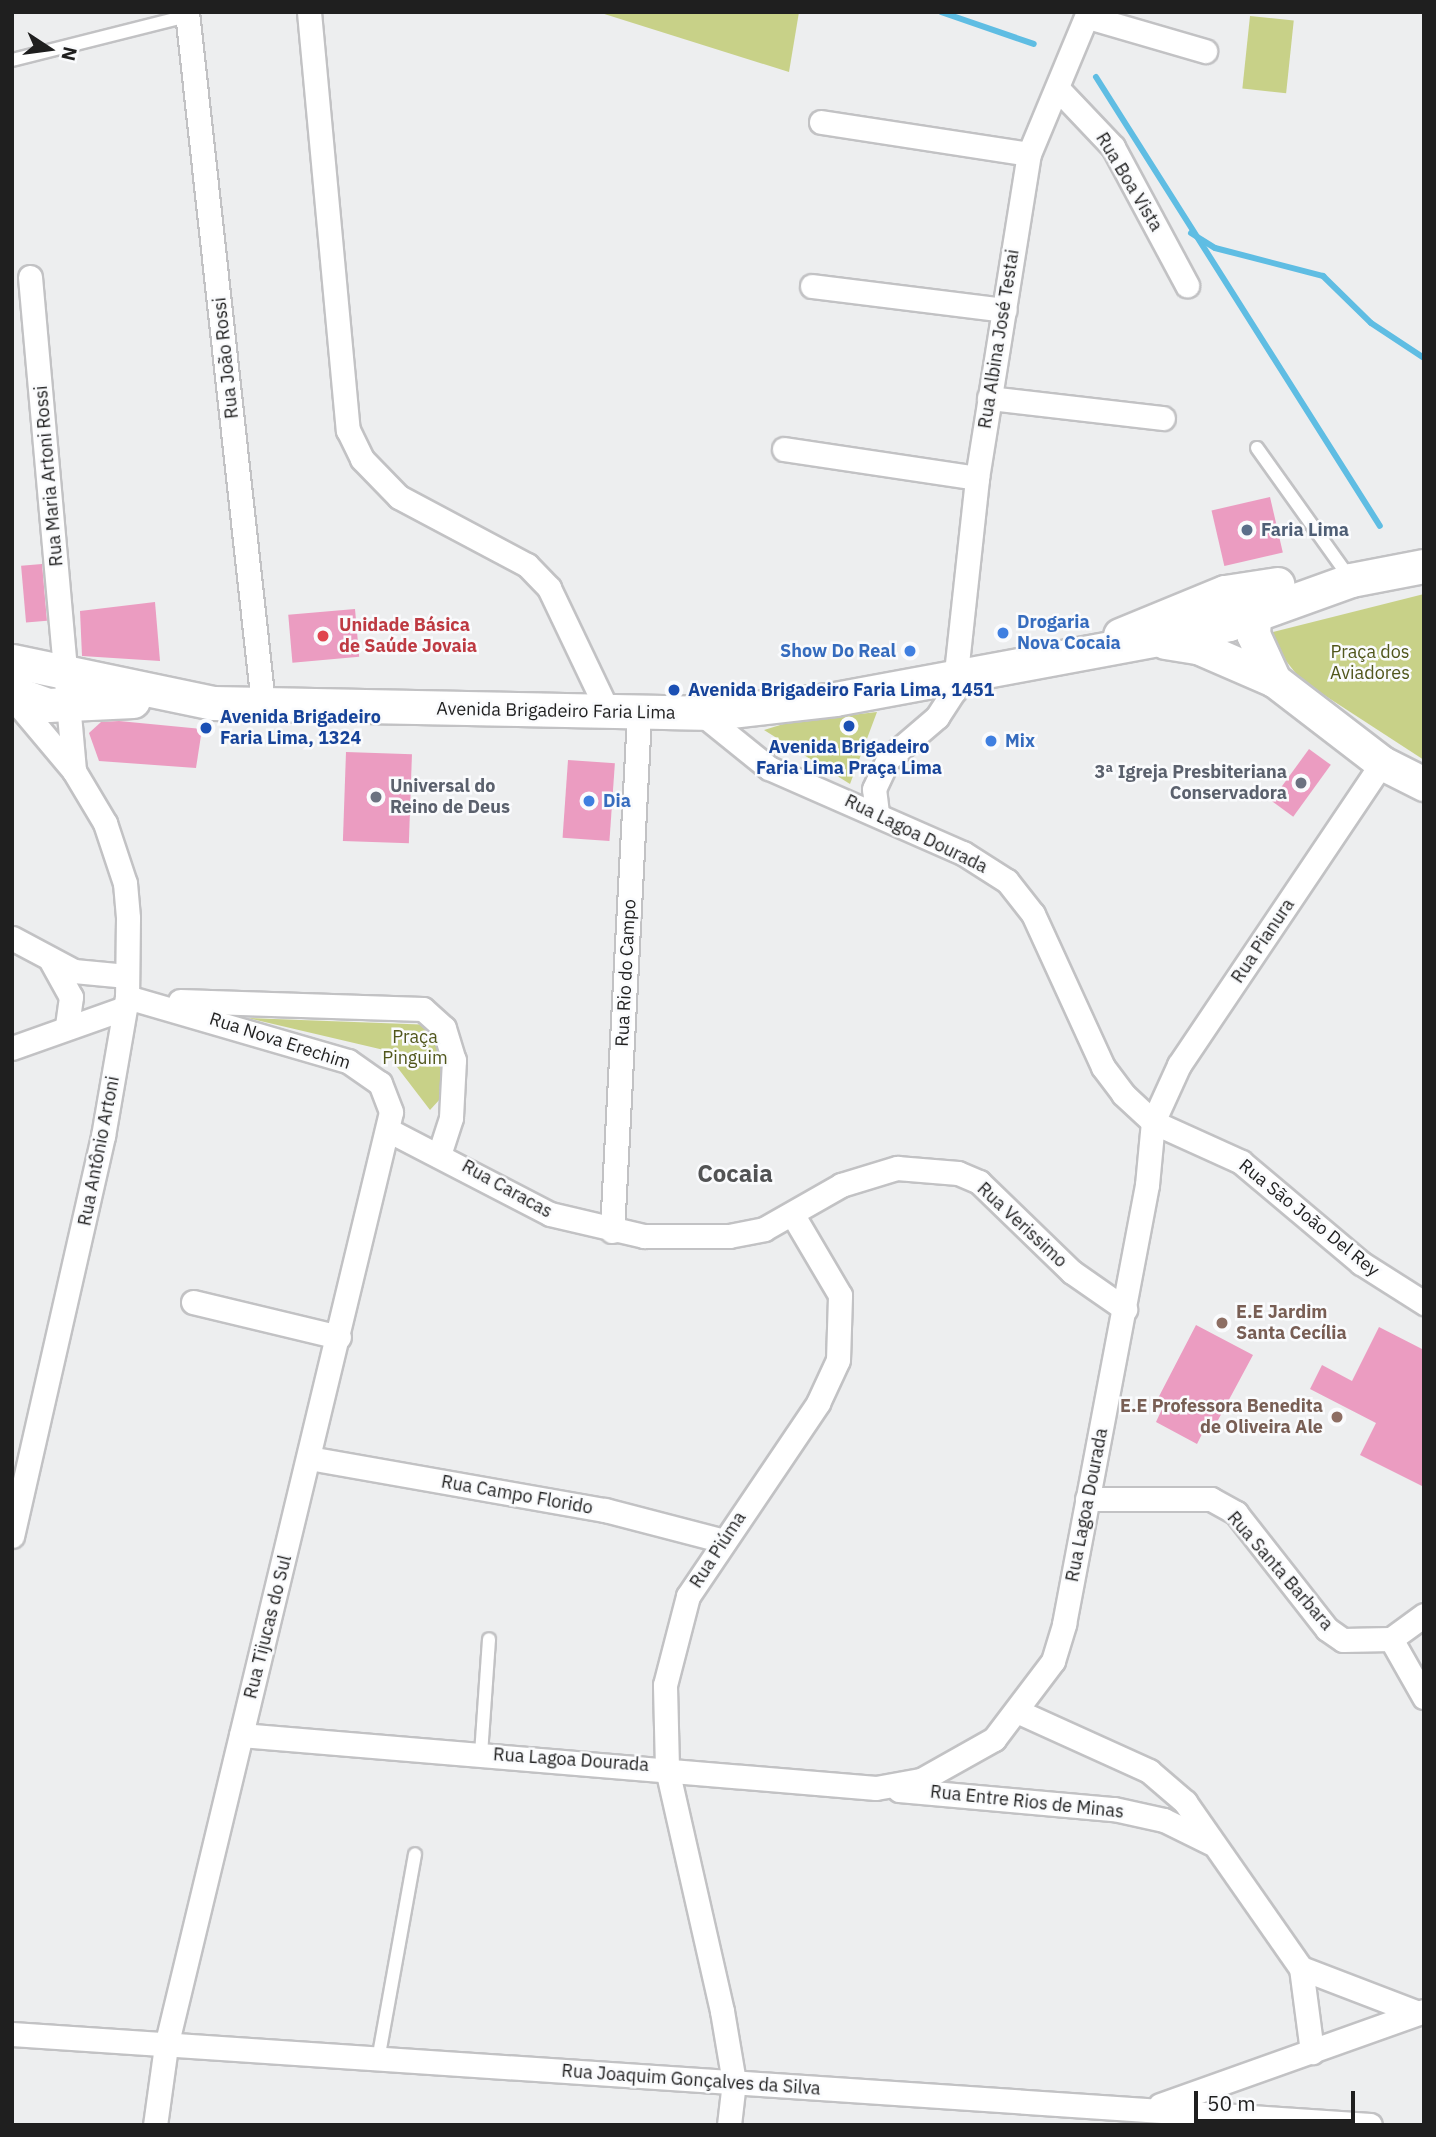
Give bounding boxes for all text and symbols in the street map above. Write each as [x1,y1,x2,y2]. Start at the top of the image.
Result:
north arrow [14,14,84,84]
text: N [56,44,83,63]
street label: Rua Boa Vista [1091,129,1167,235]
street label: Rua Albina José Testai [974,248,1024,430]
street label: Rua João Rossi [209,296,243,420]
street label: Rua Maria Artoni Rossi [30,385,68,567]
place label: Faria Lima [1261,519,1349,541]
marker: Faria Lima [1239,522,1255,538]
place label: Drogaria Nova Cocaia [1017,612,1121,654]
place label: Unidade Básica de Saúde Jovaia [339,615,477,658]
marker: Drogaria Nova Cocaia [995,625,1011,641]
marker: Unidade Básica de Saúde Jovaia [313,626,333,646]
place label: Show Do Real [780,640,896,662]
park label: Praça dos Aviadores [1330,642,1410,684]
marker: Show Do Real [902,643,918,659]
place label: Avenida Brigadeiro Faria Lima, 1451 [688,679,994,701]
marker: Avenida Brigadeiro Faria Lima, 1451 [666,682,682,698]
street label: Avenida Brigadeiro Faria Lima [436,698,676,724]
place label: Avenida Brigadeiro Faria Lima, 1324 [220,707,381,750]
marker: Avenida Brigadeiro Faria Lima Praça Lima [841,718,857,734]
marker: Avenida Brigadeiro Faria Lima, 1324 [198,720,214,736]
place label: Mix [1005,730,1035,752]
marker: Mix [983,733,999,749]
place label: Avenida Brigadeiro Faria Lima Praça Lima [756,737,942,780]
place label: 3ª Igreja Presbiteriana Conservadora [1095,762,1287,804]
marker: 3ª Igreja Presbiteriana Conservadora [1293,775,1309,791]
place label: Universal do Reino de Deus [390,776,510,818]
marker: Universal do Reino de Deus [368,789,384,805]
place label: Dia [603,790,631,812]
street label: Rua Lagoa Dourada [841,790,991,878]
marker: Dia [581,793,597,809]
street label: Rua Pianura [1227,895,1299,987]
street label: Rua Rio do Campo [611,899,641,1047]
street label: Rua Nova Erechim [207,1008,353,1074]
park label: Praça Pinguim [382,1027,448,1070]
street label: Rua Antônio Artoni [74,1074,124,1228]
street label: Rua Caracas [458,1155,556,1223]
street label: Rua São João Del Rey [1234,1155,1384,1281]
district label: Cocaia [697,1160,773,1188]
street label: Rua Verissimo [973,1178,1071,1272]
place label: E.E Jardim Santa Cecília [1236,1302,1347,1344]
marker: E.E Jardim Santa Cecília [1214,1315,1230,1331]
place label: E.E Professora Benedita de Oliveira Ale [1120,1396,1323,1438]
marker: E.E Professora Benedita de Oliveira Ale [1329,1409,1345,1425]
street label: Rua Lagoa Dourada [1062,1426,1112,1584]
street label: Rua Campo Florido [440,1471,594,1519]
street label: Rua Santa Barbara [1223,1507,1337,1635]
street label: Rua Piúma [685,1508,751,1592]
street label: Rua Tijucas do Sul [240,1553,296,1701]
street label: Rua Lagoa Dourada [492,1744,650,1776]
street label: Rua Entre Rios de Minas [929,1781,1125,1823]
street label: Rua Joaquim Gonçalves da Silva [561,2060,821,2100]
scale bar [1198,2078,1359,2122]
text: 50 m [1207,2089,1256,2117]

